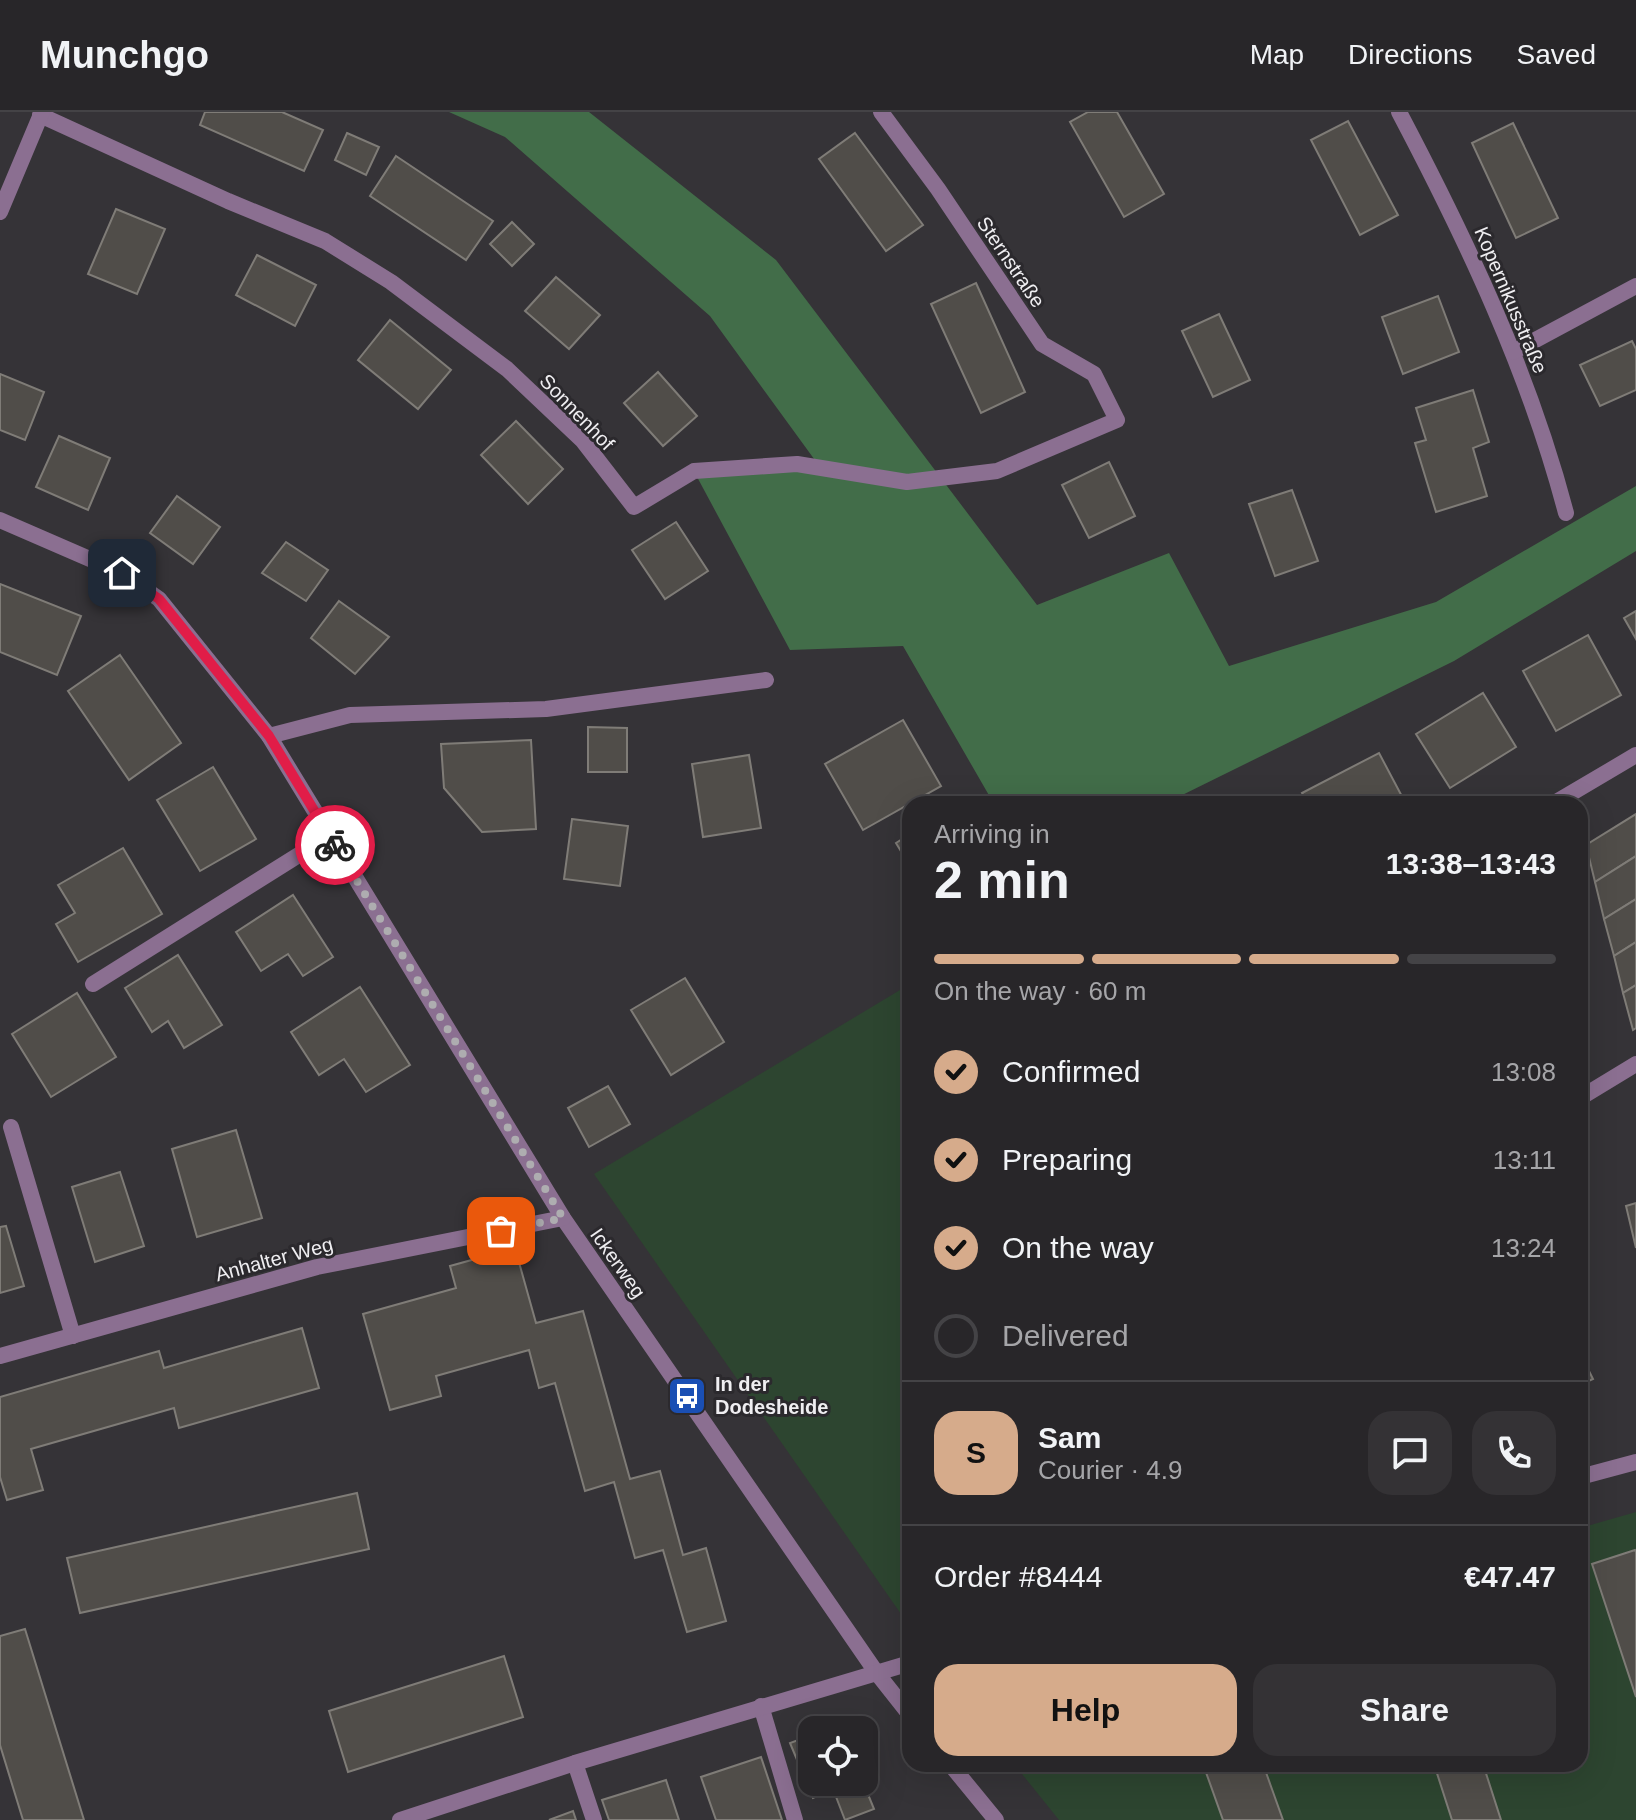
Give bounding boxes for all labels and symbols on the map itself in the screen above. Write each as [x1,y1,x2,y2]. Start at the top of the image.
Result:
street label: Sternstraße [973,213,1049,311]
street label: Kopernikusstraße [1470,224,1552,376]
street label: Sonnenhof [535,370,619,455]
pin [88,539,156,607]
courier [295,805,375,885]
pin [467,1197,535,1265]
street label: Ickerweg [586,1224,650,1302]
street label: Anhalter Weg [213,1233,335,1285]
place label: In der Dodesheide [715,1373,828,1418]
bus stop icon: In der Dodesheide [666,1375,708,1417]

